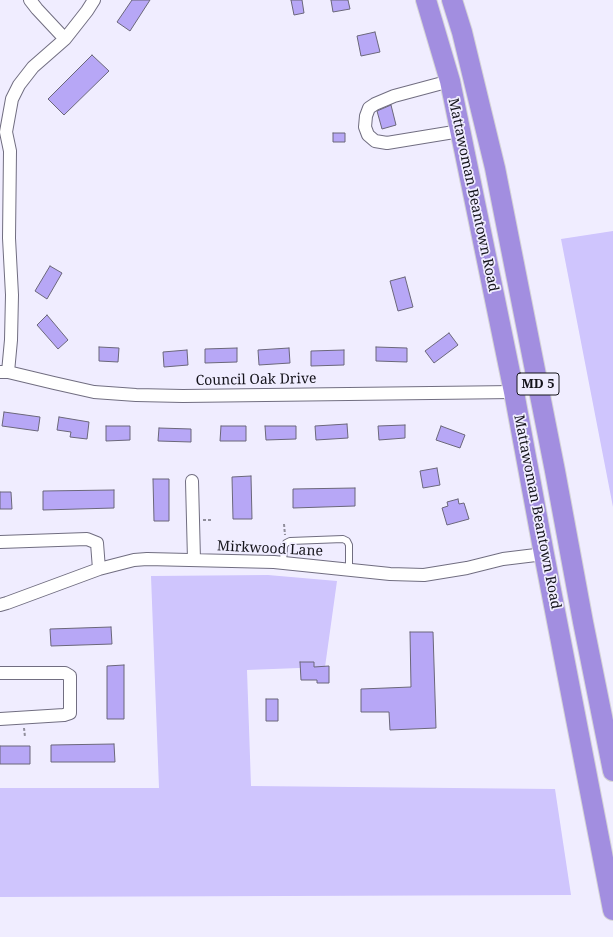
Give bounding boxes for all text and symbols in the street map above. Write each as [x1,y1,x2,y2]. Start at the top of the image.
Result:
street label: Mattawoman Beantown Road [444,97,502,293]
street label: Council Oak Drive [195,371,317,389]
road number: MD 5 [517,373,559,395]
street label: Mattawoman Beantown Road [510,413,564,611]
street label: Mirkwood Lane [217,538,323,560]

